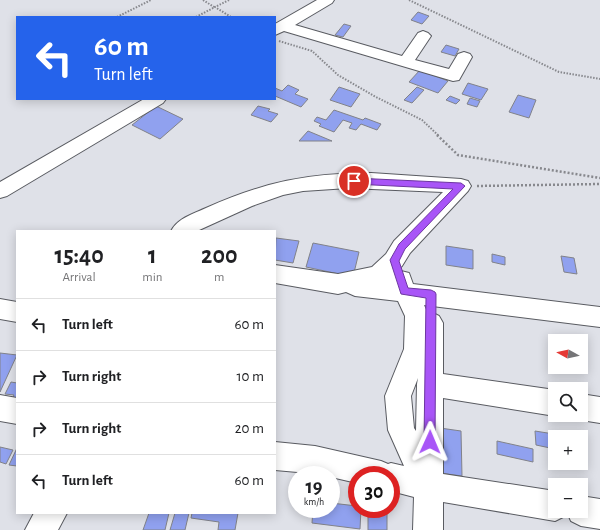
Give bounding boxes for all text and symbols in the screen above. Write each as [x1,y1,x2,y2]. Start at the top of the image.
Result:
icon: left [28,32,80,84]
text: 60 m [94,33,149,61]
text: Turn left [94,66,153,84]
pin [337,164,371,198]
icon: arrive [343,170,365,192]
text: 15:40 [55,244,104,268]
text: 1 [148,244,157,268]
text: 200 [201,244,237,268]
text: Arrival [62,271,96,284]
text: min [142,271,163,284]
text: m [214,271,224,284]
icon: left [28,314,50,336]
text: Turn left [62,317,113,332]
text: 60 m [235,317,264,332]
north arrow [548,334,588,374]
map controls [548,334,588,518]
icon: right [28,366,50,388]
text: Turn right [62,369,121,384]
text: 10 m [236,369,264,384]
button: search [548,382,588,422]
icon: right [28,418,50,440]
text: Turn right [62,421,121,436]
text: 20 m [235,421,264,436]
position arrow [409,421,451,463]
button: + [548,430,588,470]
speed limit sign: 30 [348,466,400,518]
icon: left [28,470,50,492]
text: Turn left [62,473,113,488]
text: 60 m [235,473,264,488]
text: 19 [306,477,322,497]
button: − [548,478,588,518]
text: km/h [304,497,324,507]

